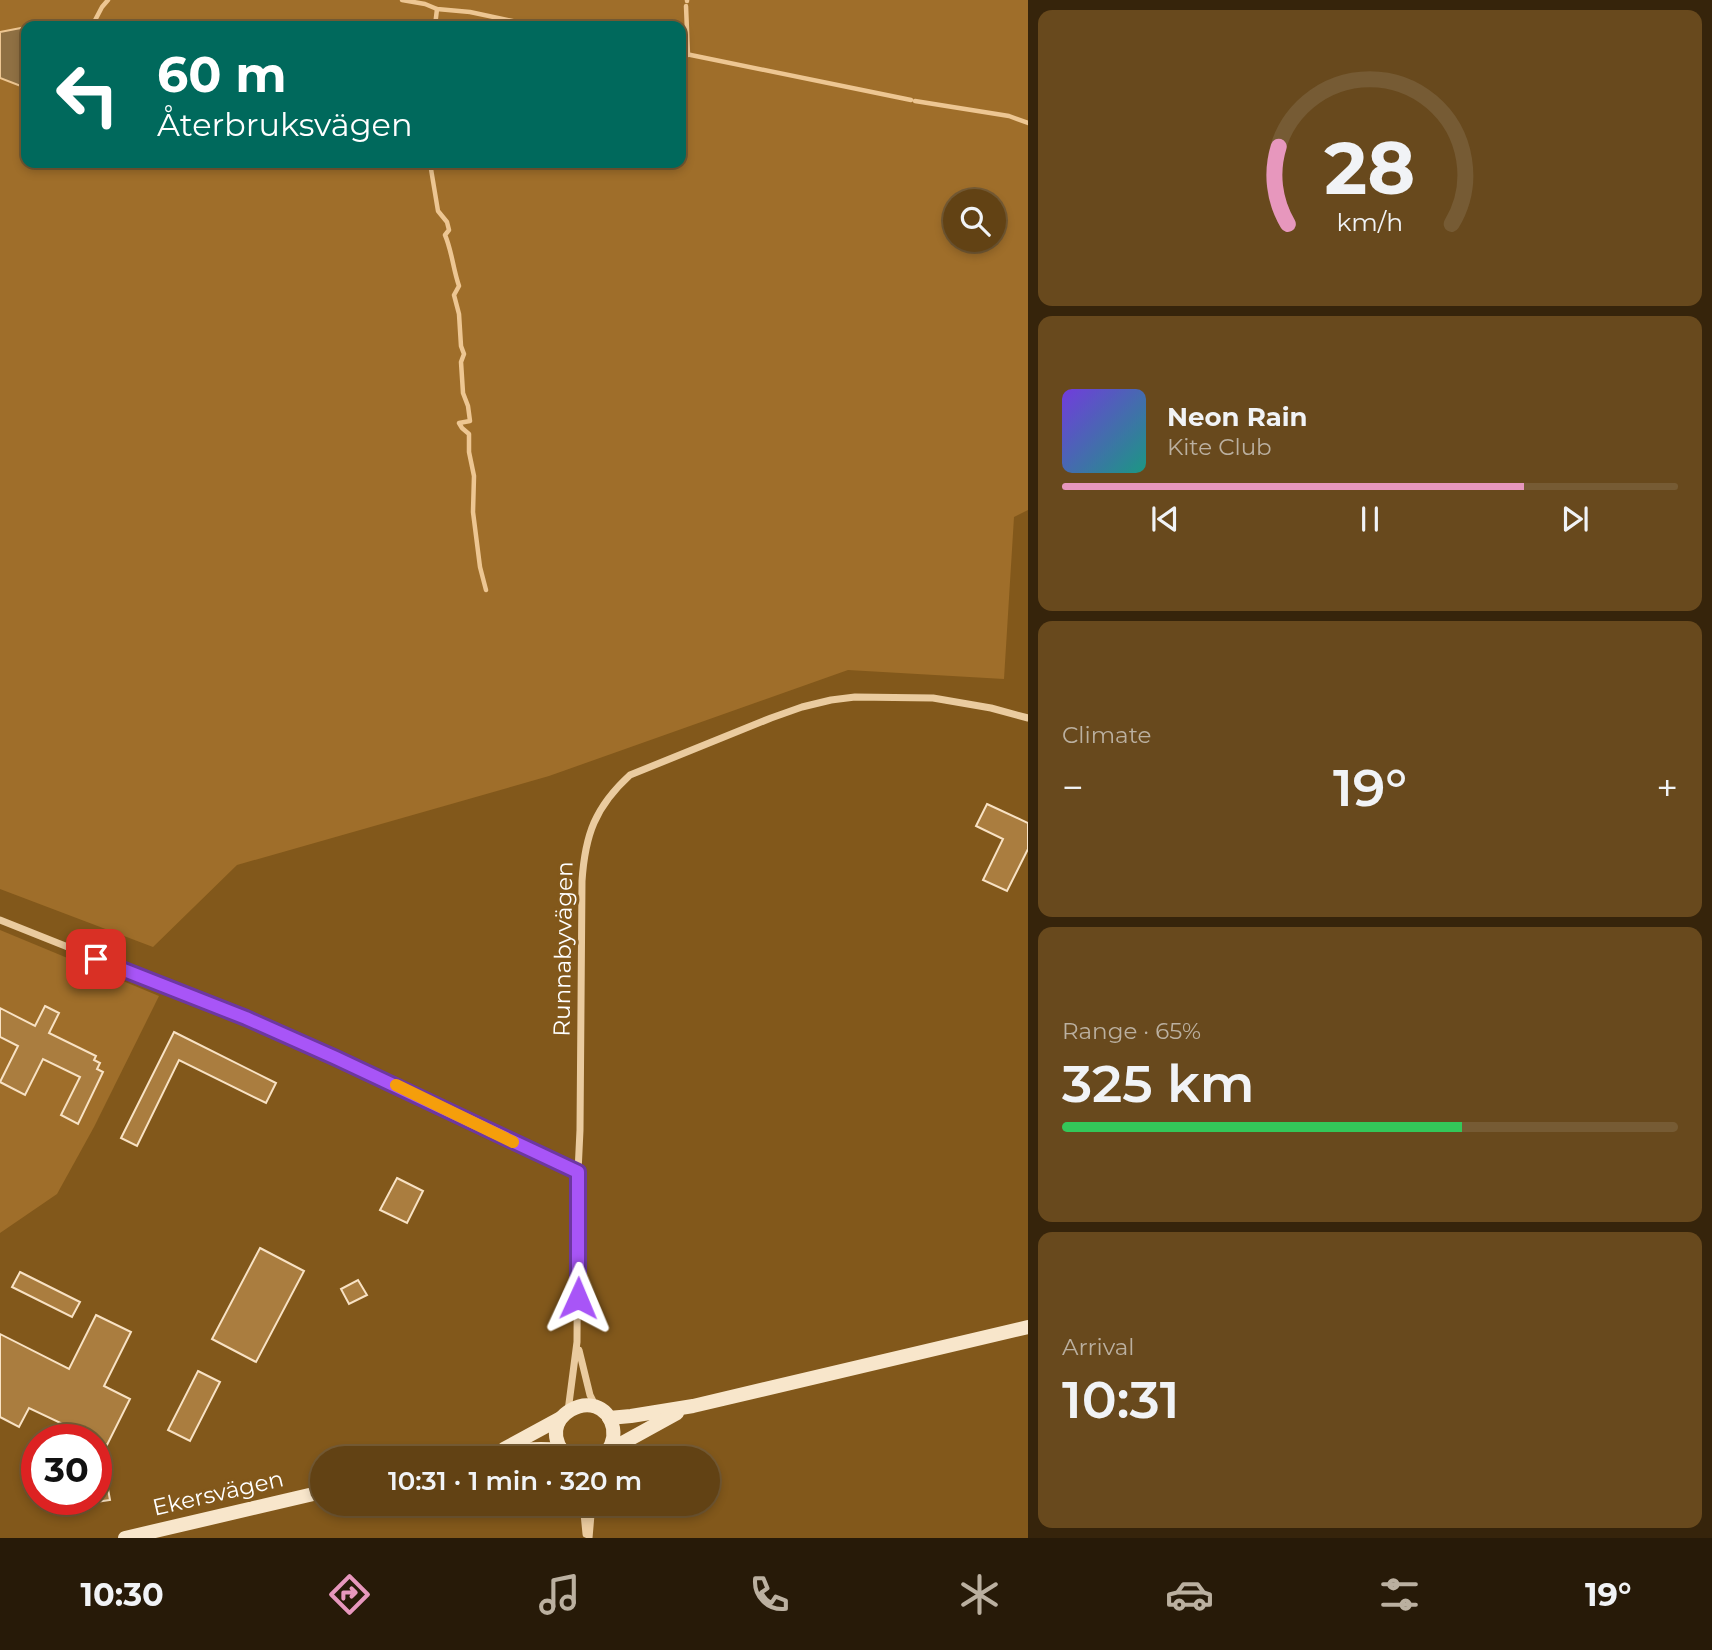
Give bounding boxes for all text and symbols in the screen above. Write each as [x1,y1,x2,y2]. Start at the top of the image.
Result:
text: 60 m [157,45,287,104]
icon: left [42,49,133,140]
text: Återbruksvägen [157,105,413,144]
text: 28 [1325,124,1416,212]
map controls [943,189,1006,252]
button: search [943,189,1006,252]
text: km/h [1337,207,1403,237]
text: Neon Rain [1167,401,1308,433]
text: Kite Club [1167,433,1272,461]
icon: previous [1146,500,1184,538]
icon: pause [1351,500,1389,538]
icon: next [1556,500,1594,538]
text: Climate [1062,721,1151,749]
text: 19° [1333,756,1407,819]
text: − [1062,764,1084,811]
text: + [1656,764,1678,811]
street label: Runnabyvägen [547,861,579,1037]
pin [66,929,126,989]
icon: arrive [77,940,115,978]
text: Range · 65% [1062,1017,1201,1045]
text: 325 km [1062,1052,1255,1115]
position arrow [541,1261,615,1335]
text: Arrival [1062,1333,1135,1361]
text: 10:31 [1062,1368,1180,1431]
speed limit sign: 30 [21,1424,112,1515]
street label: Ekersvägen [150,1464,286,1522]
text: 10:31 · 1 min · 320 m [388,1465,642,1497]
icon: directions [325,1570,374,1619]
icon: music [535,1570,584,1619]
icon: phone [745,1570,794,1619]
icon: climate [955,1570,1004,1619]
icon: car [1165,1570,1214,1619]
icon: filters [1375,1570,1424,1619]
text: 10:30 [81,1575,164,1614]
text: 19° [1585,1575,1631,1614]

